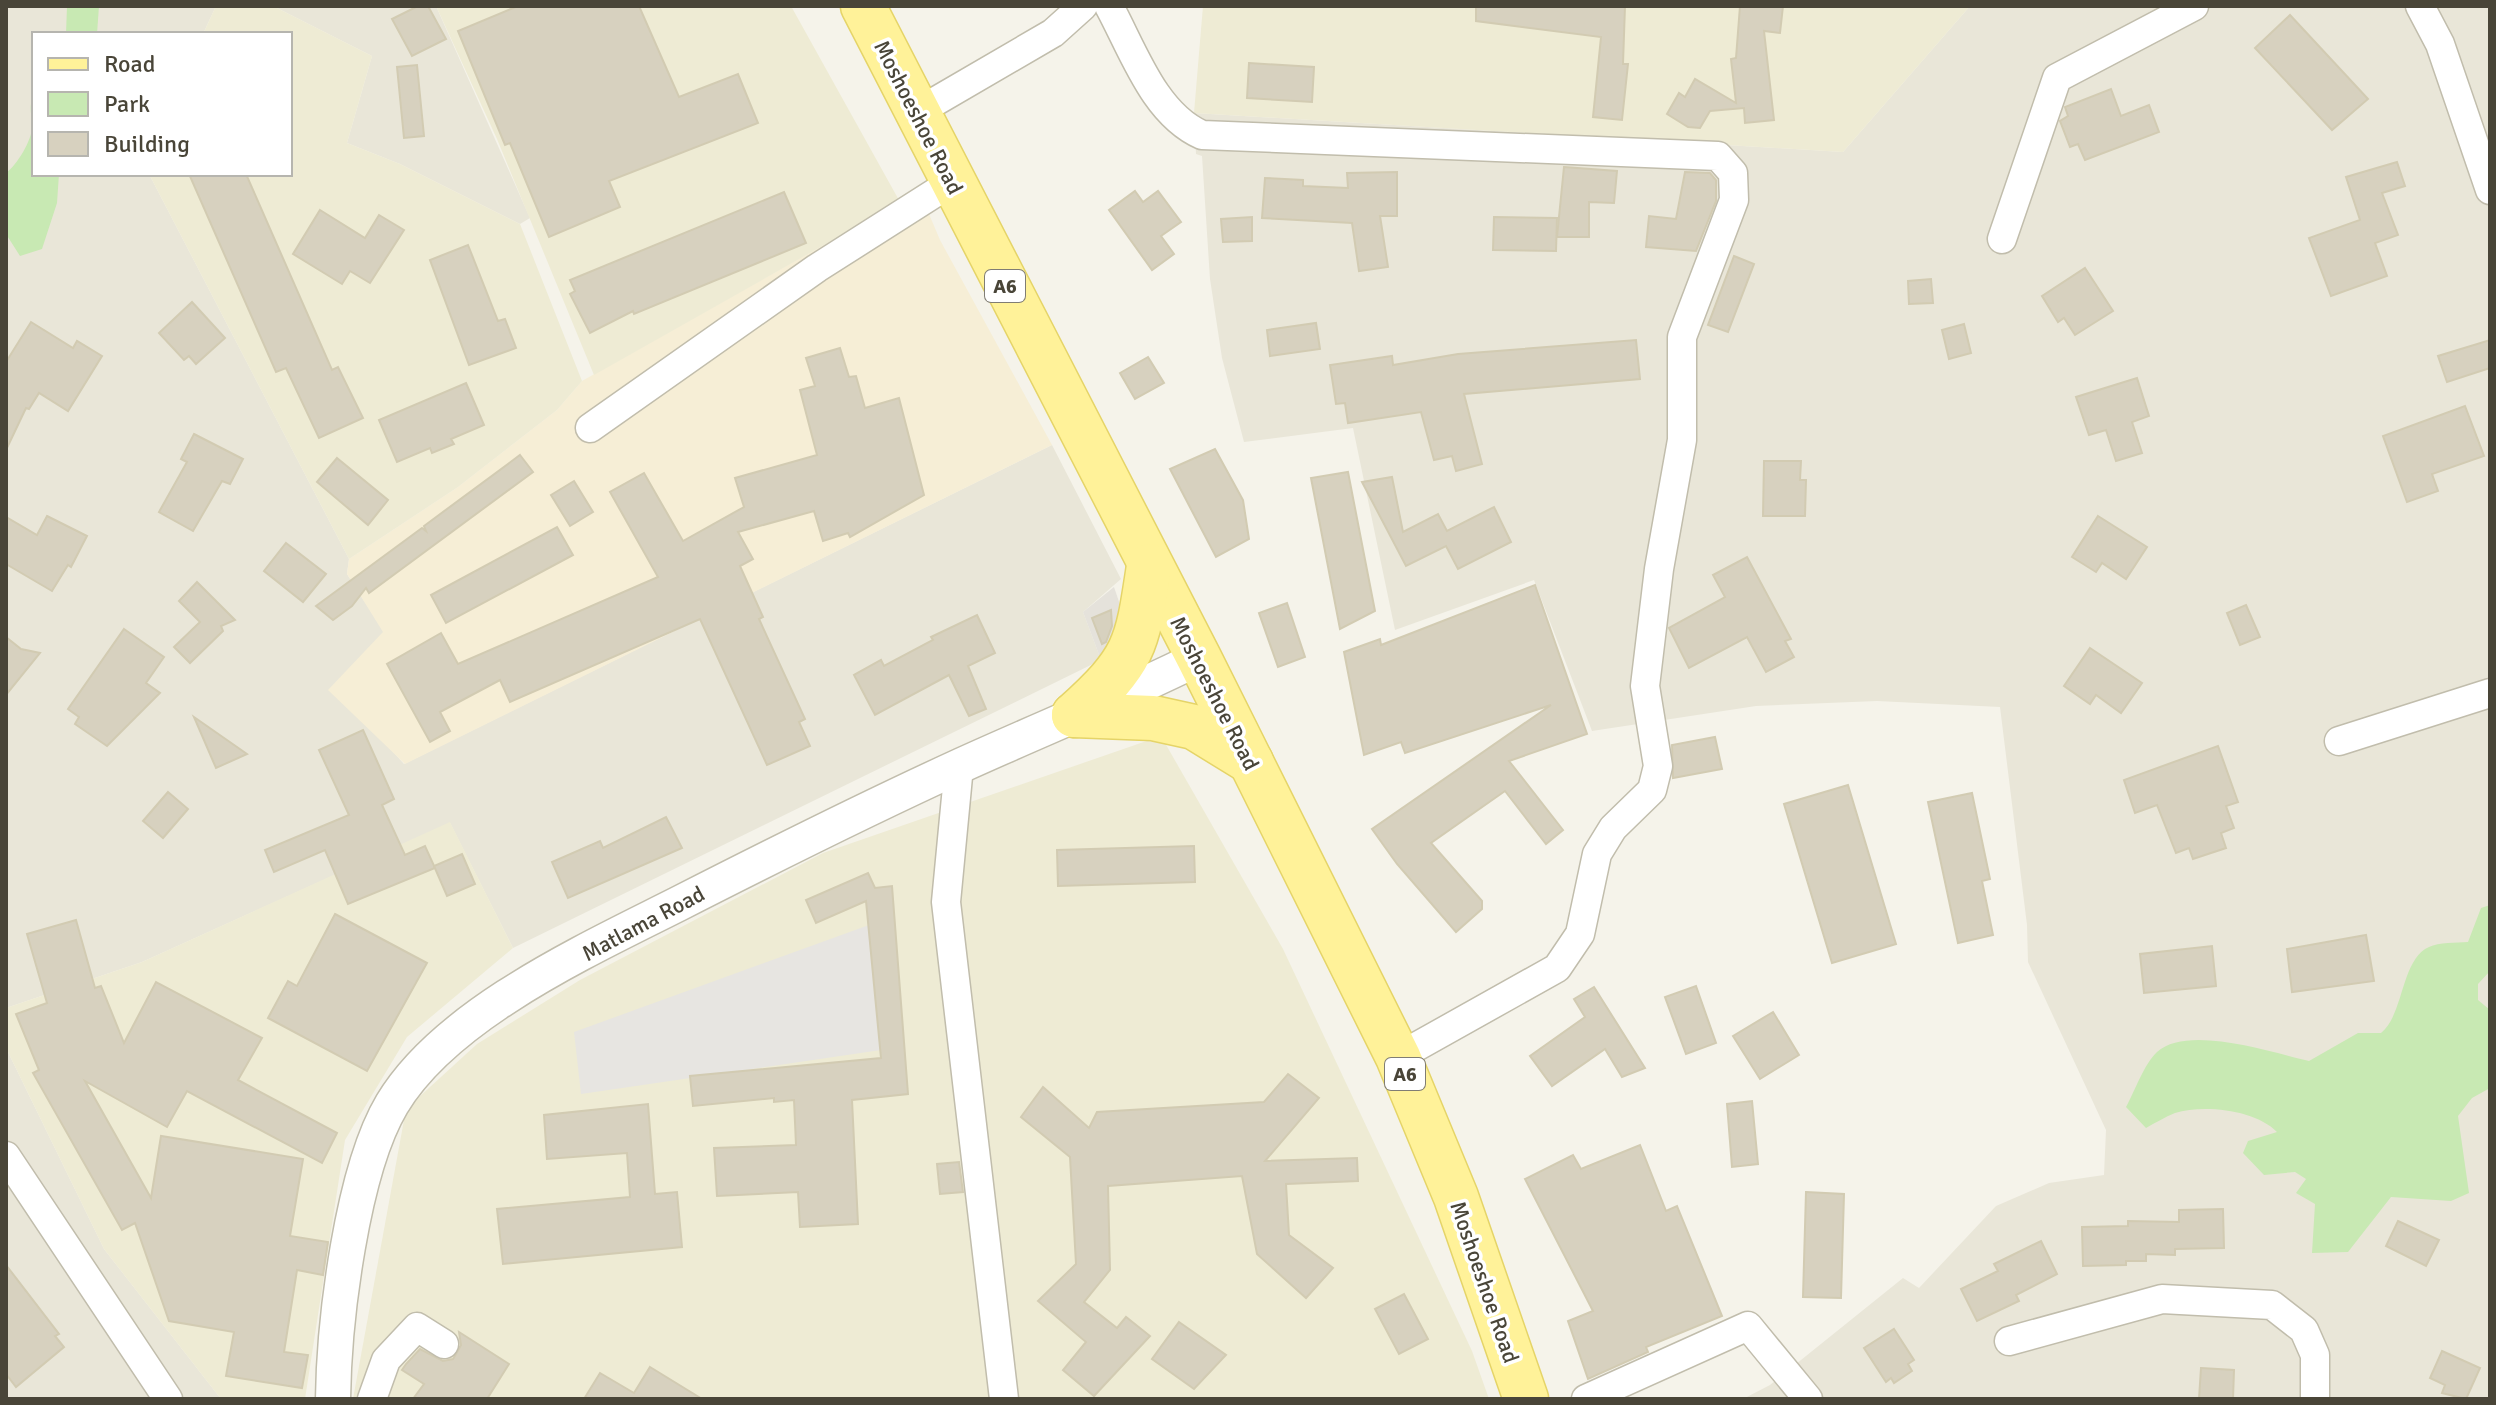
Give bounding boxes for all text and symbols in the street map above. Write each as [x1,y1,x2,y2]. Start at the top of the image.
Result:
legend [32,32,292,176]
street label: Moshoeshoe Road [868,36,969,199]
text: Road [104,49,155,79]
text: Park [104,89,150,119]
text: Building [104,129,190,159]
road number: A6 [985,270,1025,302]
street label: Moshoeshoe Road [1164,612,1265,775]
street label: Matlama Road [577,880,709,967]
road number: A6 [1385,1058,1425,1090]
street label: Moshoeshoe Road [1444,1198,1525,1367]

